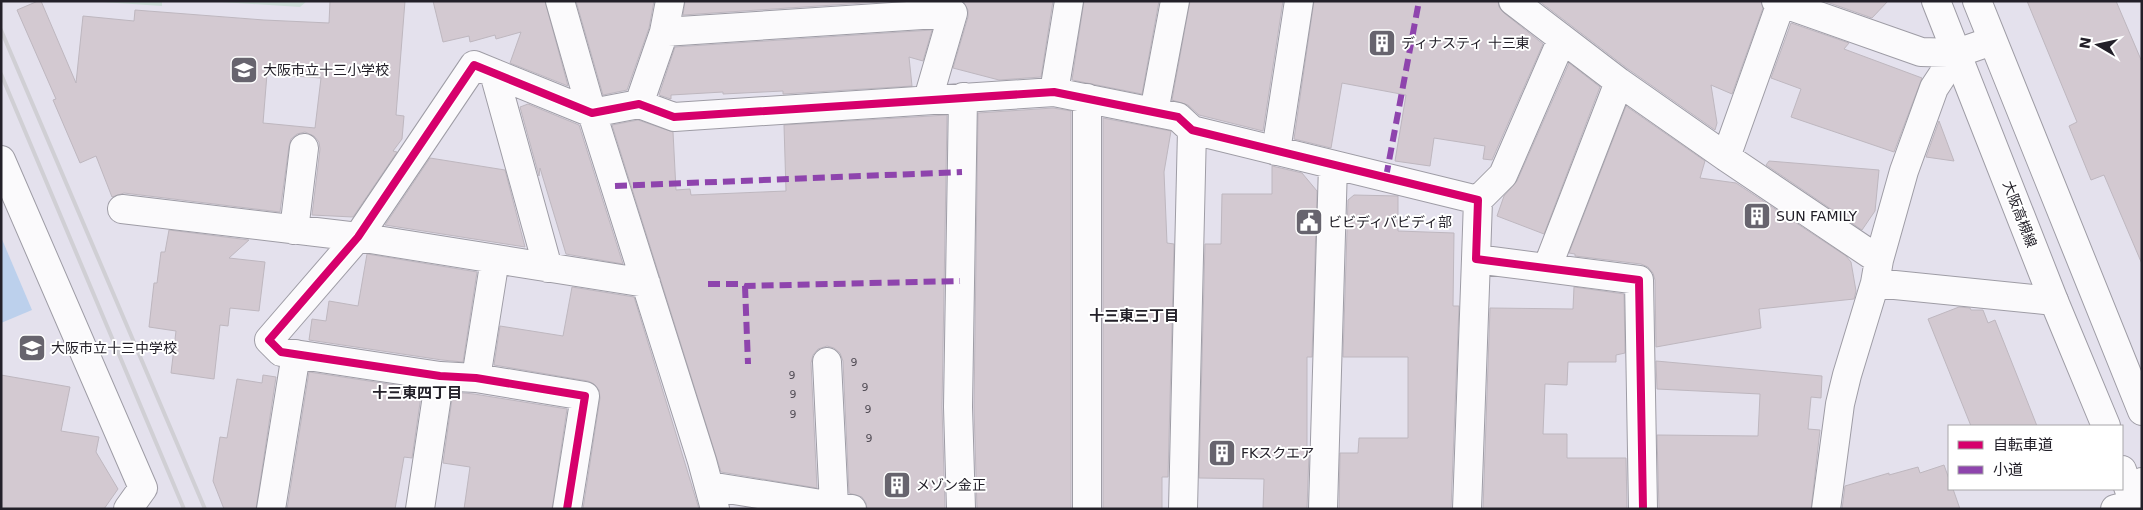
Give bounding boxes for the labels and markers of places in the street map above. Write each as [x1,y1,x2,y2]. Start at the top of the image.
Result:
building icon: ディナスティ 十三東 [1367,28,1397,58]
place label: ディナスティ 十三東 [1401,35,1530,51]
school or university icon: 大阪市立十三小学校 [229,55,259,85]
place label: 大阪市立十三小学校 [263,62,389,78]
building icon: SUN FAMILY [1742,201,1772,231]
public building icon: ビビディバビディ部 [1294,207,1324,237]
place label: SUN FAMILY [1776,208,1858,224]
place label: ビビディバビディ部 [1328,214,1452,230]
school or university icon: 大阪市立十三中学校 [17,333,47,363]
place label: 大阪市立十三中学校 [51,340,177,356]
building icon: FKスクエア [1207,438,1237,468]
place label: FKスクエア [1241,445,1314,461]
building icon: メゾン金正 [882,470,912,500]
place label: メゾン金正 [916,477,986,493]

